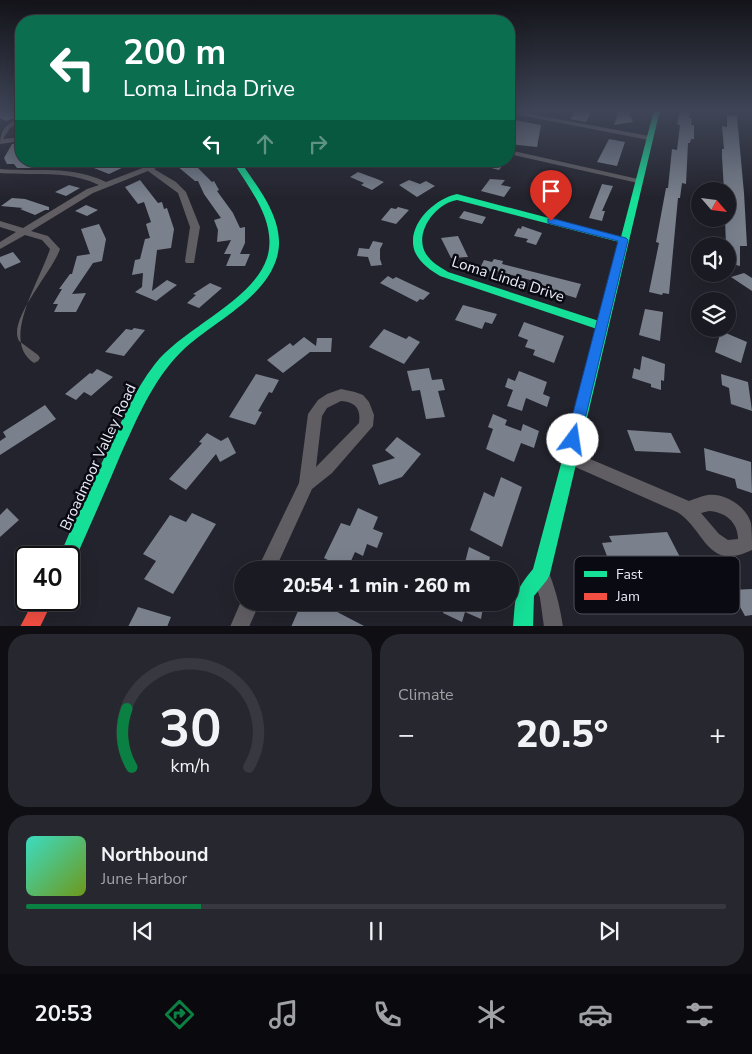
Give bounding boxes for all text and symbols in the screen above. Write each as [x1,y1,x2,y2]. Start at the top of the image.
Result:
text: 200 m [123,29,226,76]
icon: left [40,35,105,100]
text: Loma Linda Drive [123,74,295,104]
icon: left [198,130,226,158]
icon: ahead [251,130,279,158]
icon: right [304,130,332,158]
pin [530,170,572,221]
icon: arrive [537,177,565,205]
north arrow [691,182,736,228]
map controls [691,182,736,337]
button: sound [691,237,736,282]
street label: Loma Linda Drive [449,251,567,307]
button: layers [691,292,736,337]
street label: Broadmoor Valley Road [55,380,141,534]
position arrow [546,413,598,465]
speed limit sign: 40 [15,546,80,611]
legend [574,556,740,614]
text: Fast [616,565,642,584]
text: 20:54 · 1 min · 260 m [283,573,470,599]
text: Jam [615,587,640,606]
text: Climate [398,684,453,706]
text: 30 [159,693,221,764]
text: 20.5° [516,709,608,760]
text: − [398,716,415,754]
text: + [709,716,726,754]
text: km/h [170,754,210,778]
text: Northbound [101,842,208,868]
text: June Harbor [101,868,187,890]
icon: previous [129,917,157,945]
icon: pause [362,917,390,945]
icon: next [595,917,623,945]
icon: directions [162,997,197,1032]
icon: music [266,997,301,1032]
icon: phone [370,997,405,1032]
icon: climate [474,997,509,1032]
icon: car [578,997,613,1032]
icon: filters [682,997,717,1032]
text: 20:53 [35,999,93,1029]

